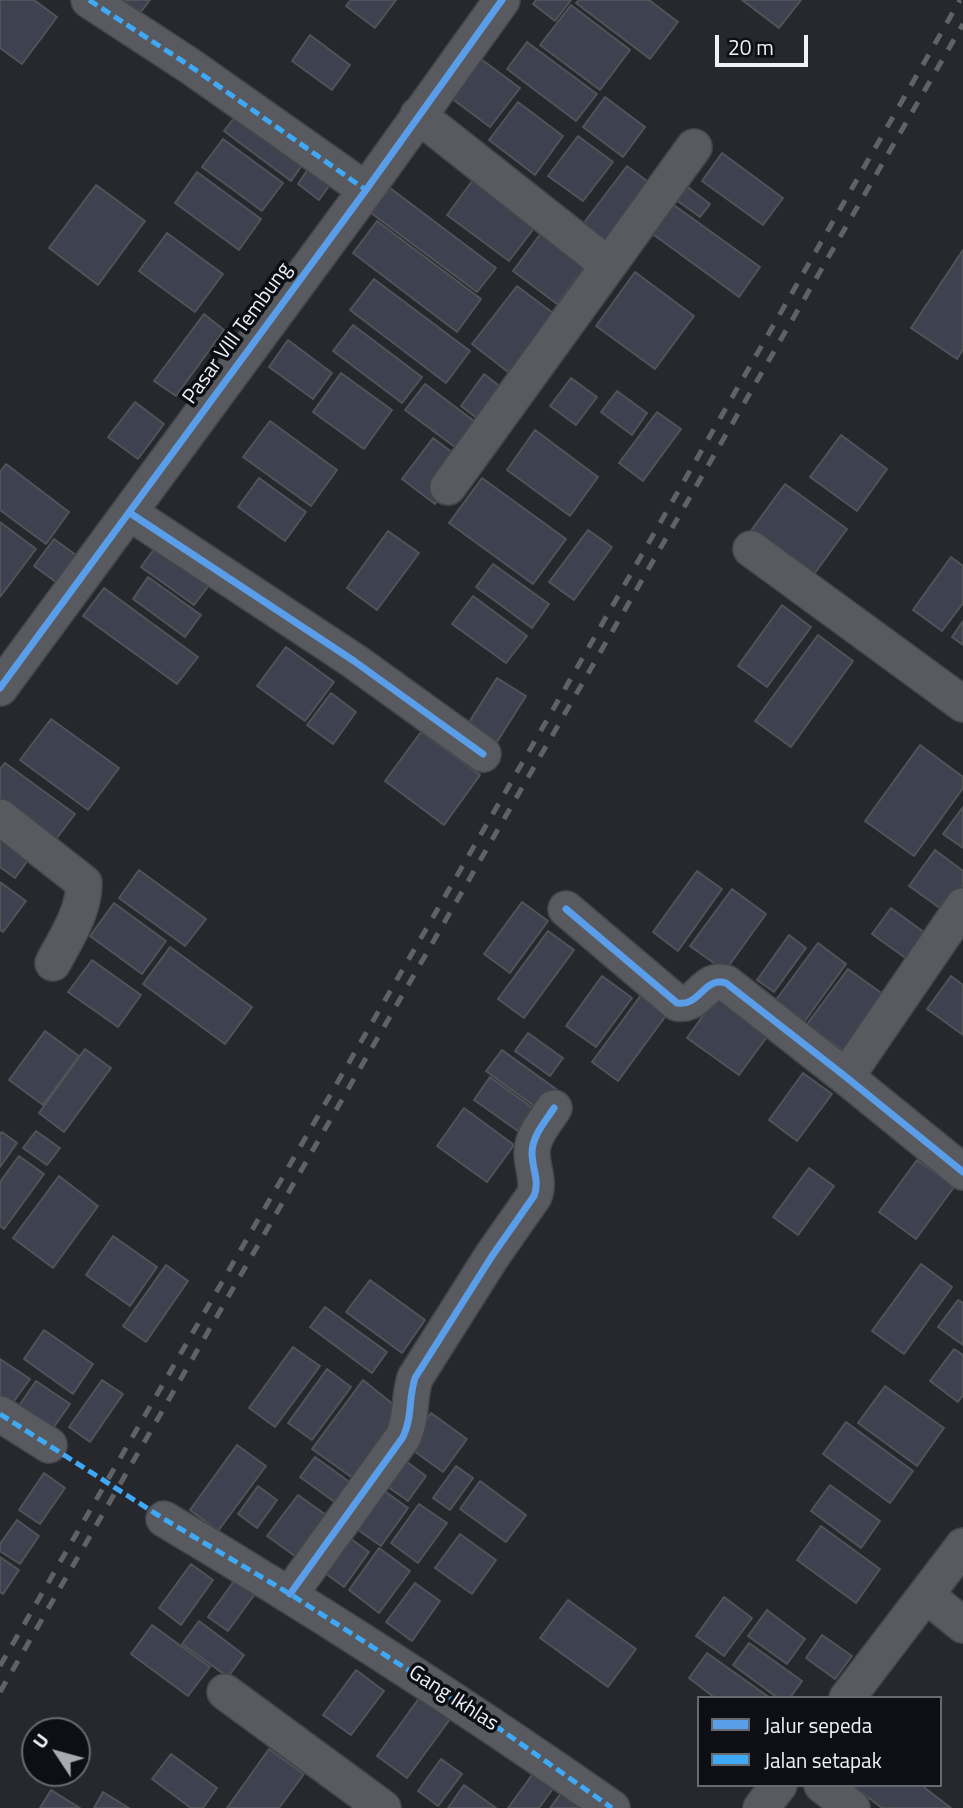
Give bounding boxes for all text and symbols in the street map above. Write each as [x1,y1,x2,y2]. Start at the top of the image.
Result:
scale bar [718,21,811,65]
text: 20 m [728,31,774,63]
street label: Pasar VIII Tembung [178,258,298,410]
street label: Gang Ikhlas [403,1661,503,1737]
legend [697,1696,942,1787]
text: Jalur sepeda [764,1709,872,1741]
north arrow [21,1717,91,1787]
text: U [25,1727,56,1754]
text: Jalan setapak [764,1744,882,1776]

